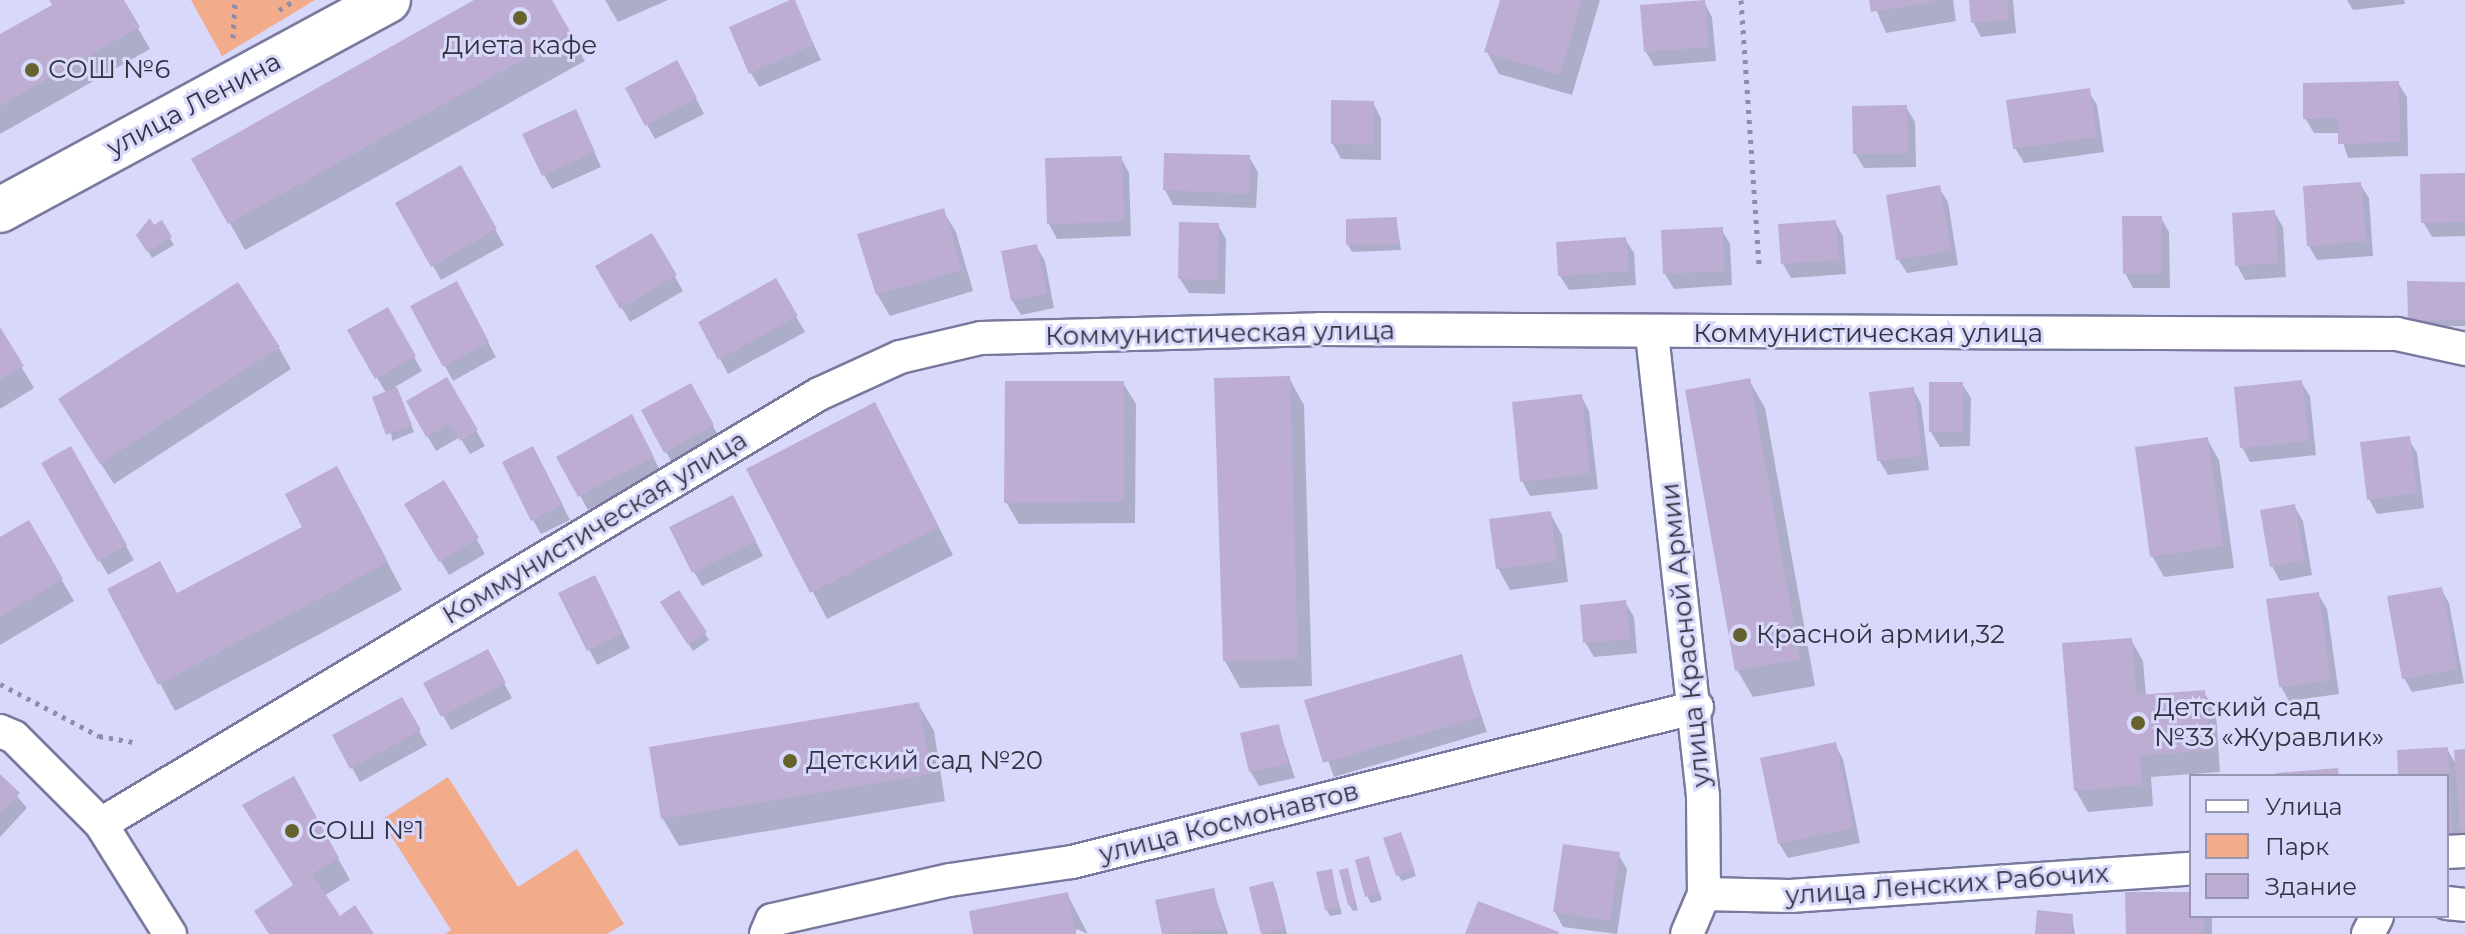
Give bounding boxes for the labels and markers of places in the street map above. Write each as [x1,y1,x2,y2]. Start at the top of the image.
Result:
marker: Диета кафе [511,9,529,27]
place label: Диета кафе [443,30,597,62]
place label: СОШ №6 [48,54,170,86]
marker: СОШ №6 [23,61,41,79]
place label: Красной армии,32 [1756,619,2005,651]
marker: Красной армии,32 [1731,626,1749,644]
place label: Детский сад №33 «Журавлик» [2154,692,2384,754]
marker: Детский сад №33 «Журавлик» [2129,714,2147,732]
place label: Детский сад №20 [806,745,1043,777]
marker: Детский сад №20 [781,752,799,770]
place label: СОШ №1 [308,815,424,847]
marker: СОШ №1 [283,822,301,840]

